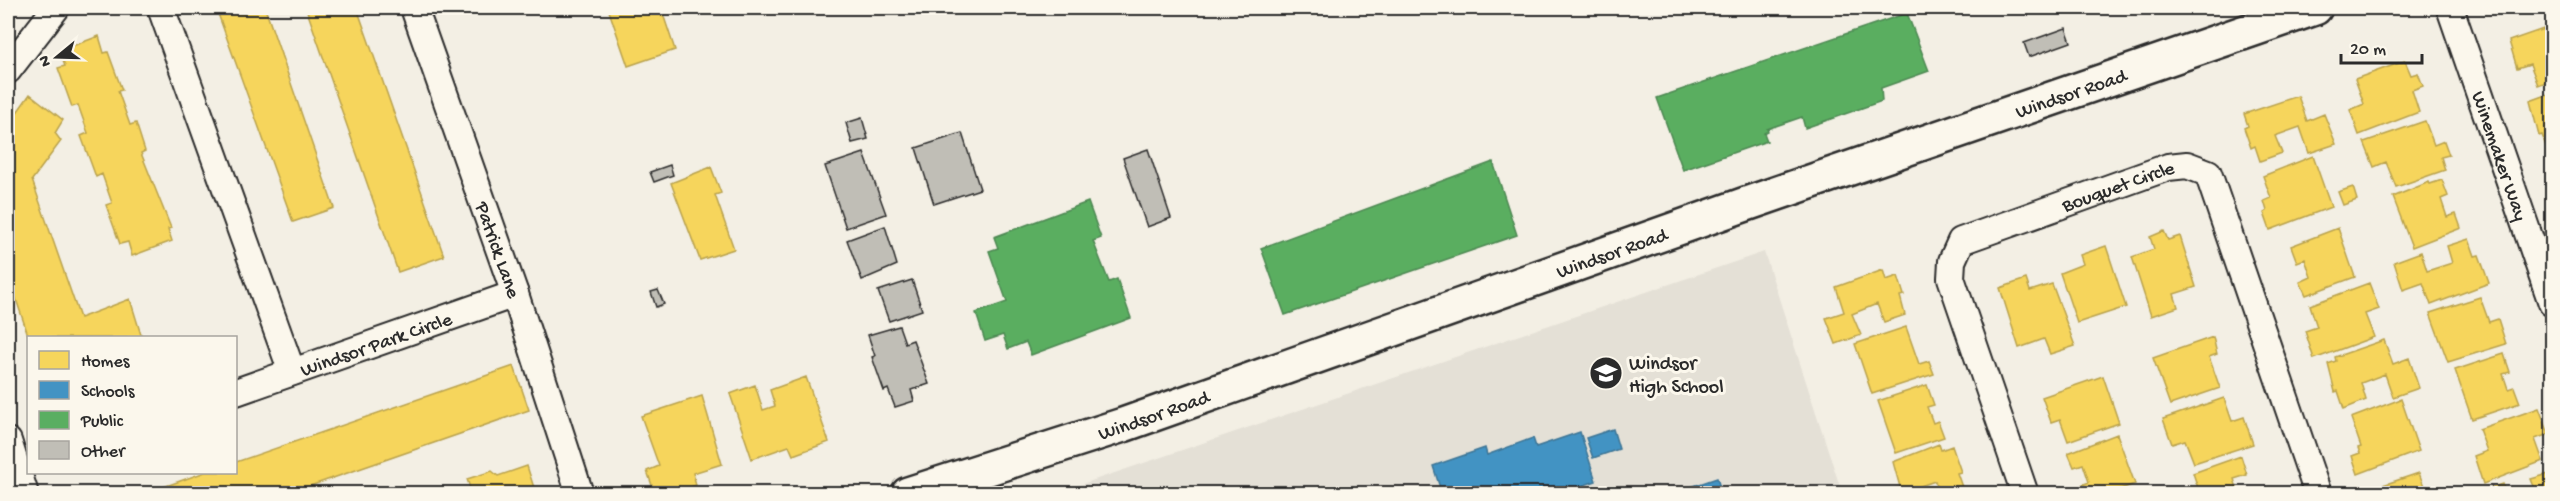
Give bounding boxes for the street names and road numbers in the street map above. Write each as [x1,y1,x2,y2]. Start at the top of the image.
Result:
street label: Windsor Road [2013,65,2132,125]
street label: Winemaker Way [2465,89,2531,225]
street label: Bouquet Circle [2059,158,2176,219]
street label: Patrick Lane [468,198,524,302]
street label: Windsor Road [1554,224,1673,285]
street label: Windsor Park Circle [298,309,456,383]
street label: Windsor Road [1096,387,1215,447]

